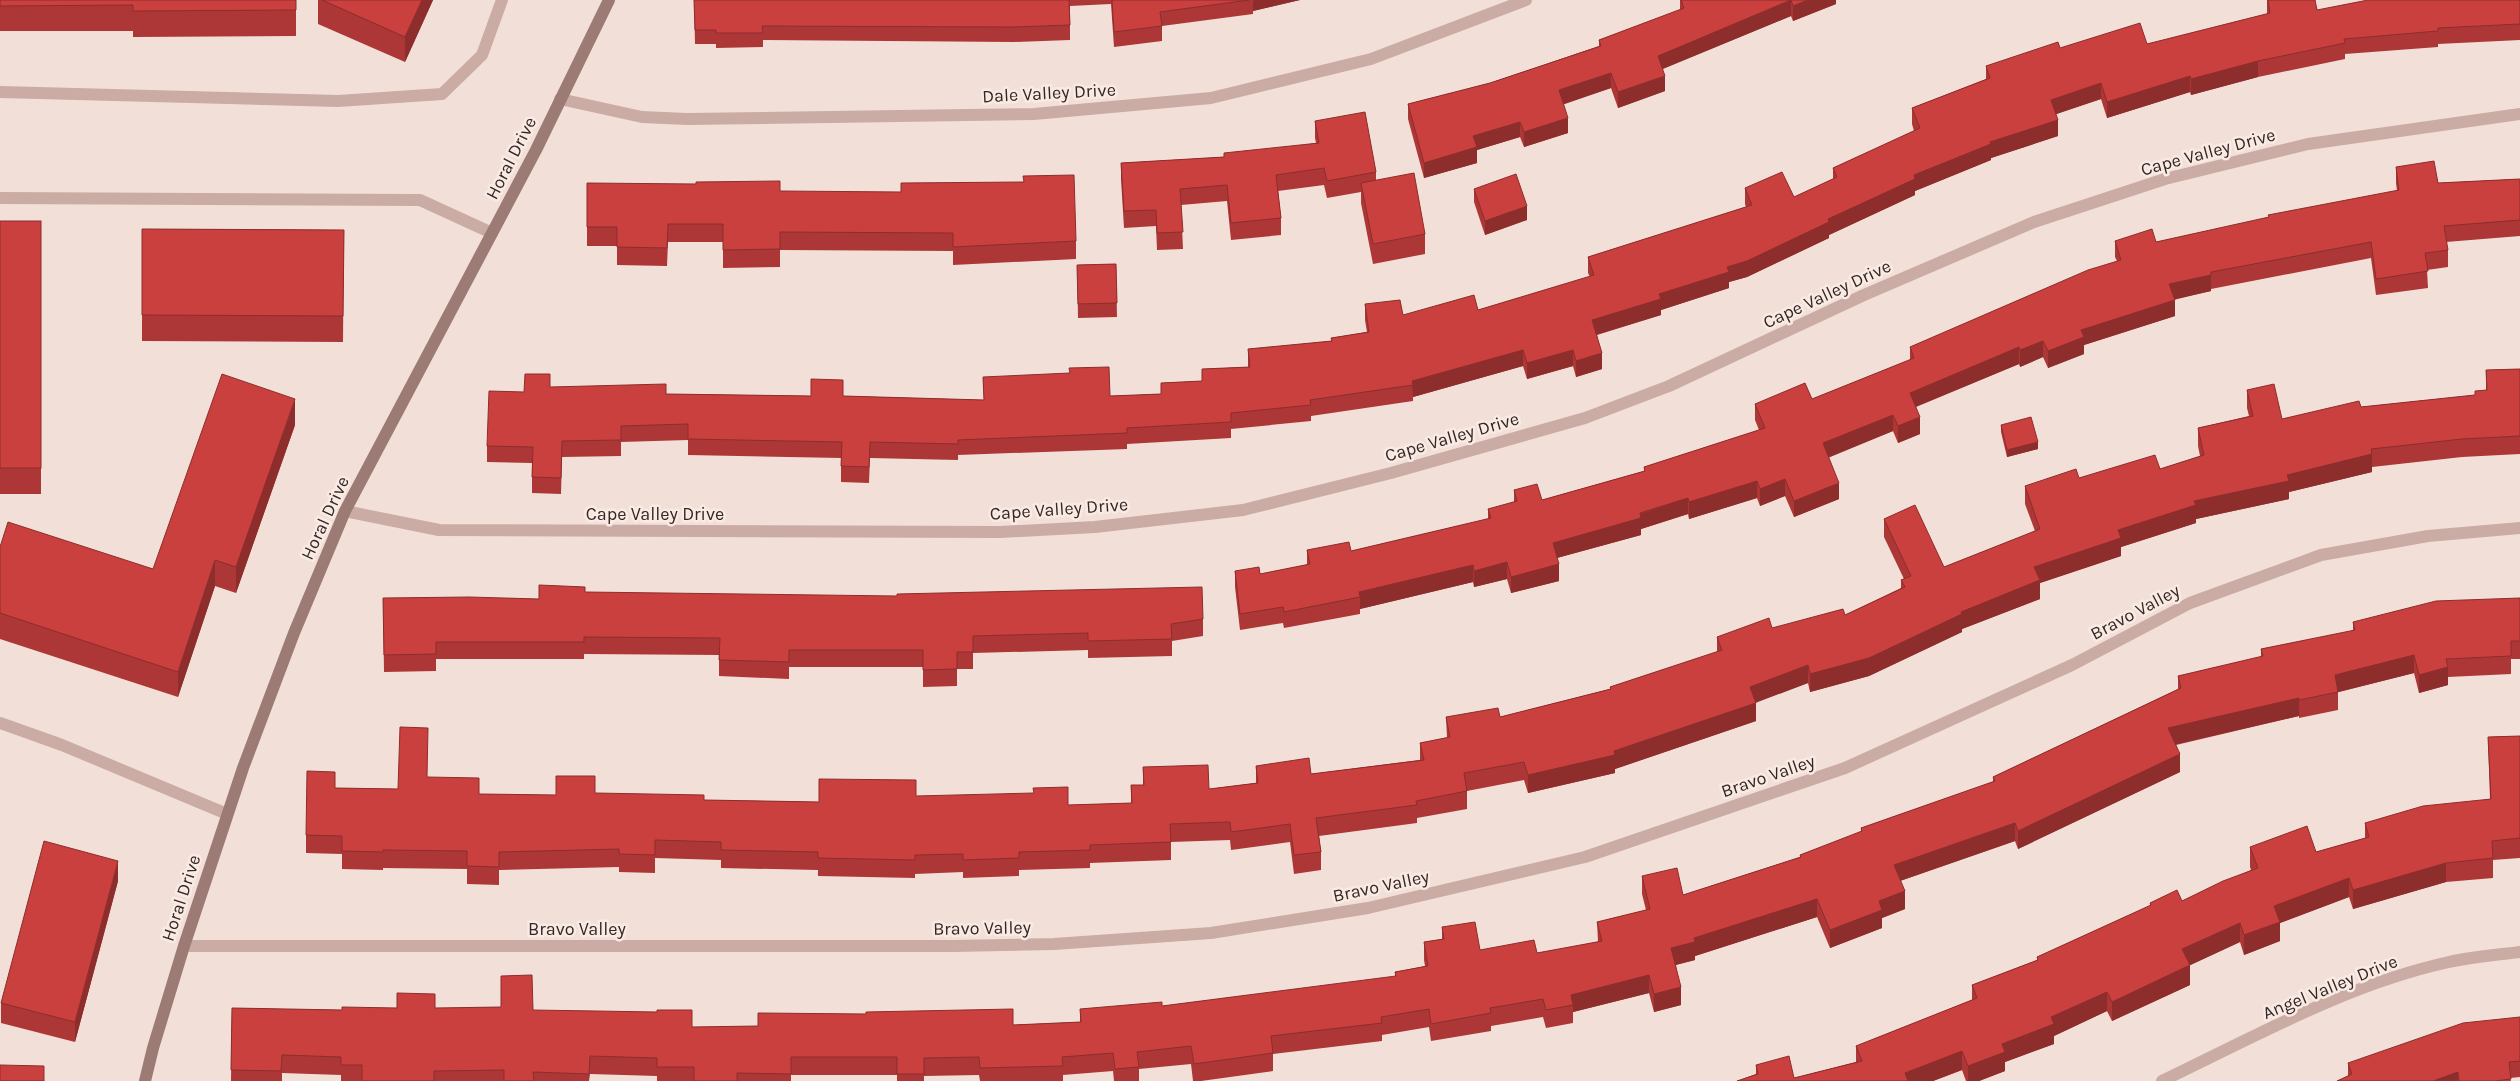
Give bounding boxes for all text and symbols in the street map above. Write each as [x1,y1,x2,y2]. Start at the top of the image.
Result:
street label: Dale Valley Drive [982,79,1116,107]
street label: Horal Drive [481,113,541,203]
street label: Cape Valley Drive [2138,123,2278,181]
street label: Cape Valley Drive [1760,255,1894,333]
street label: Cape Valley Drive [1382,407,1522,467]
street label: Horal Drive [296,473,354,563]
street label: Cape Valley Drive [989,493,1129,525]
street label: Cape Valley Drive [586,503,724,525]
street label: Bravo Valley [2087,579,2184,645]
street label: Bravo Valley [1718,749,1818,802]
street label: Horal Drive [157,852,205,944]
street label: Bravo Valley [1331,865,1432,907]
street label: Bravo Valley [933,916,1032,940]
street label: Bravo Valley [528,918,627,940]
street label: Angel Valley Drive [2259,950,2401,1024]

